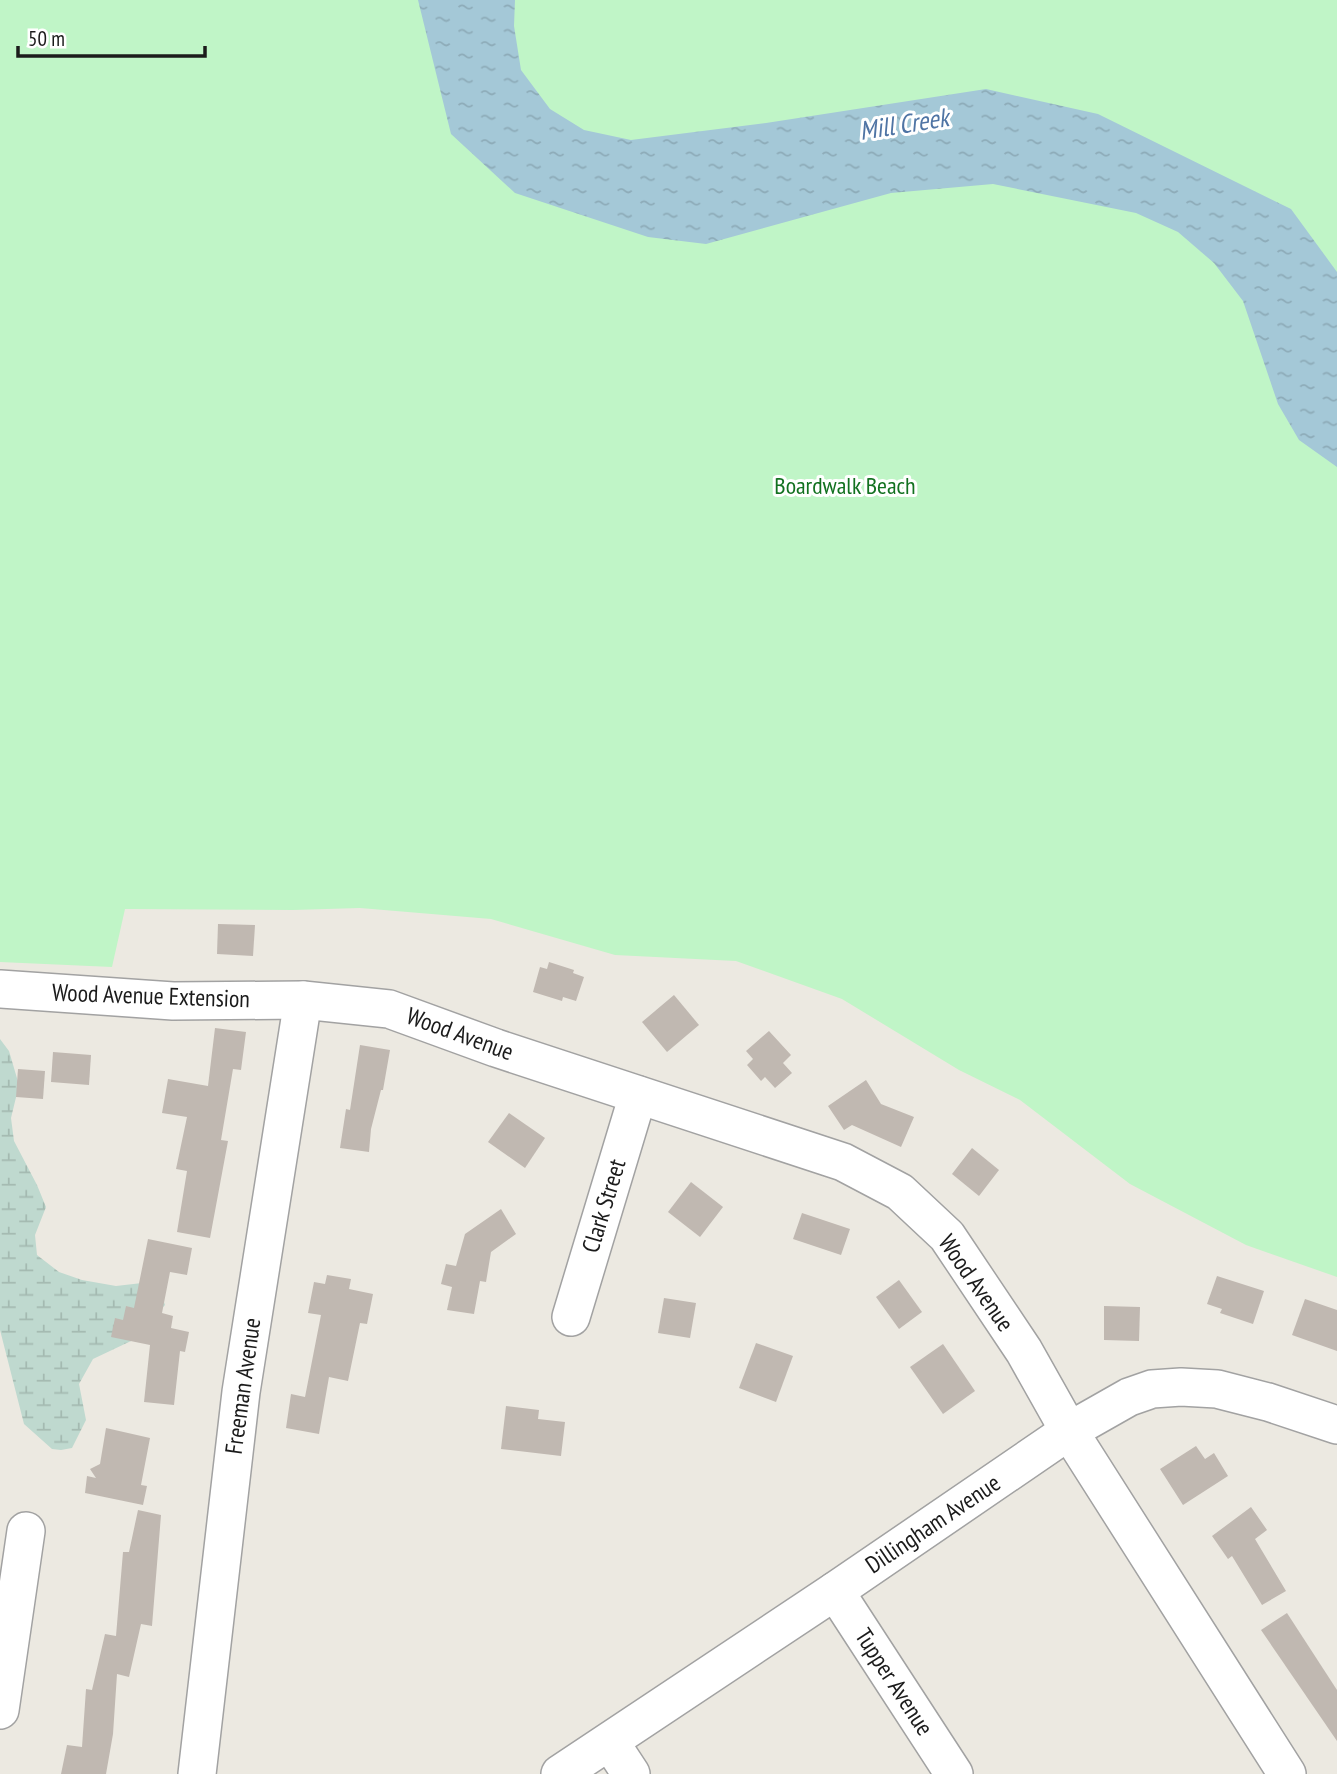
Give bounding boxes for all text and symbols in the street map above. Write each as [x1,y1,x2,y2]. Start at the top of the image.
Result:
scale bar [18,14,205,58]
text: 50 m [28,25,65,52]
water label: Mill Creek [857,100,954,147]
park label: Boardwalk Beach [774,470,916,501]
street label: Wood Avenue Extension [52,977,250,1014]
street label: Wood Avenue [402,1000,518,1067]
street label: Clark Street [575,1155,633,1256]
street label: Wood Avenue [932,1228,1021,1337]
street label: Freeman Avenue [218,1316,267,1456]
street label: Dillingham Avenue [859,1467,1006,1580]
street label: Tupper Avenue [848,1622,941,1741]

